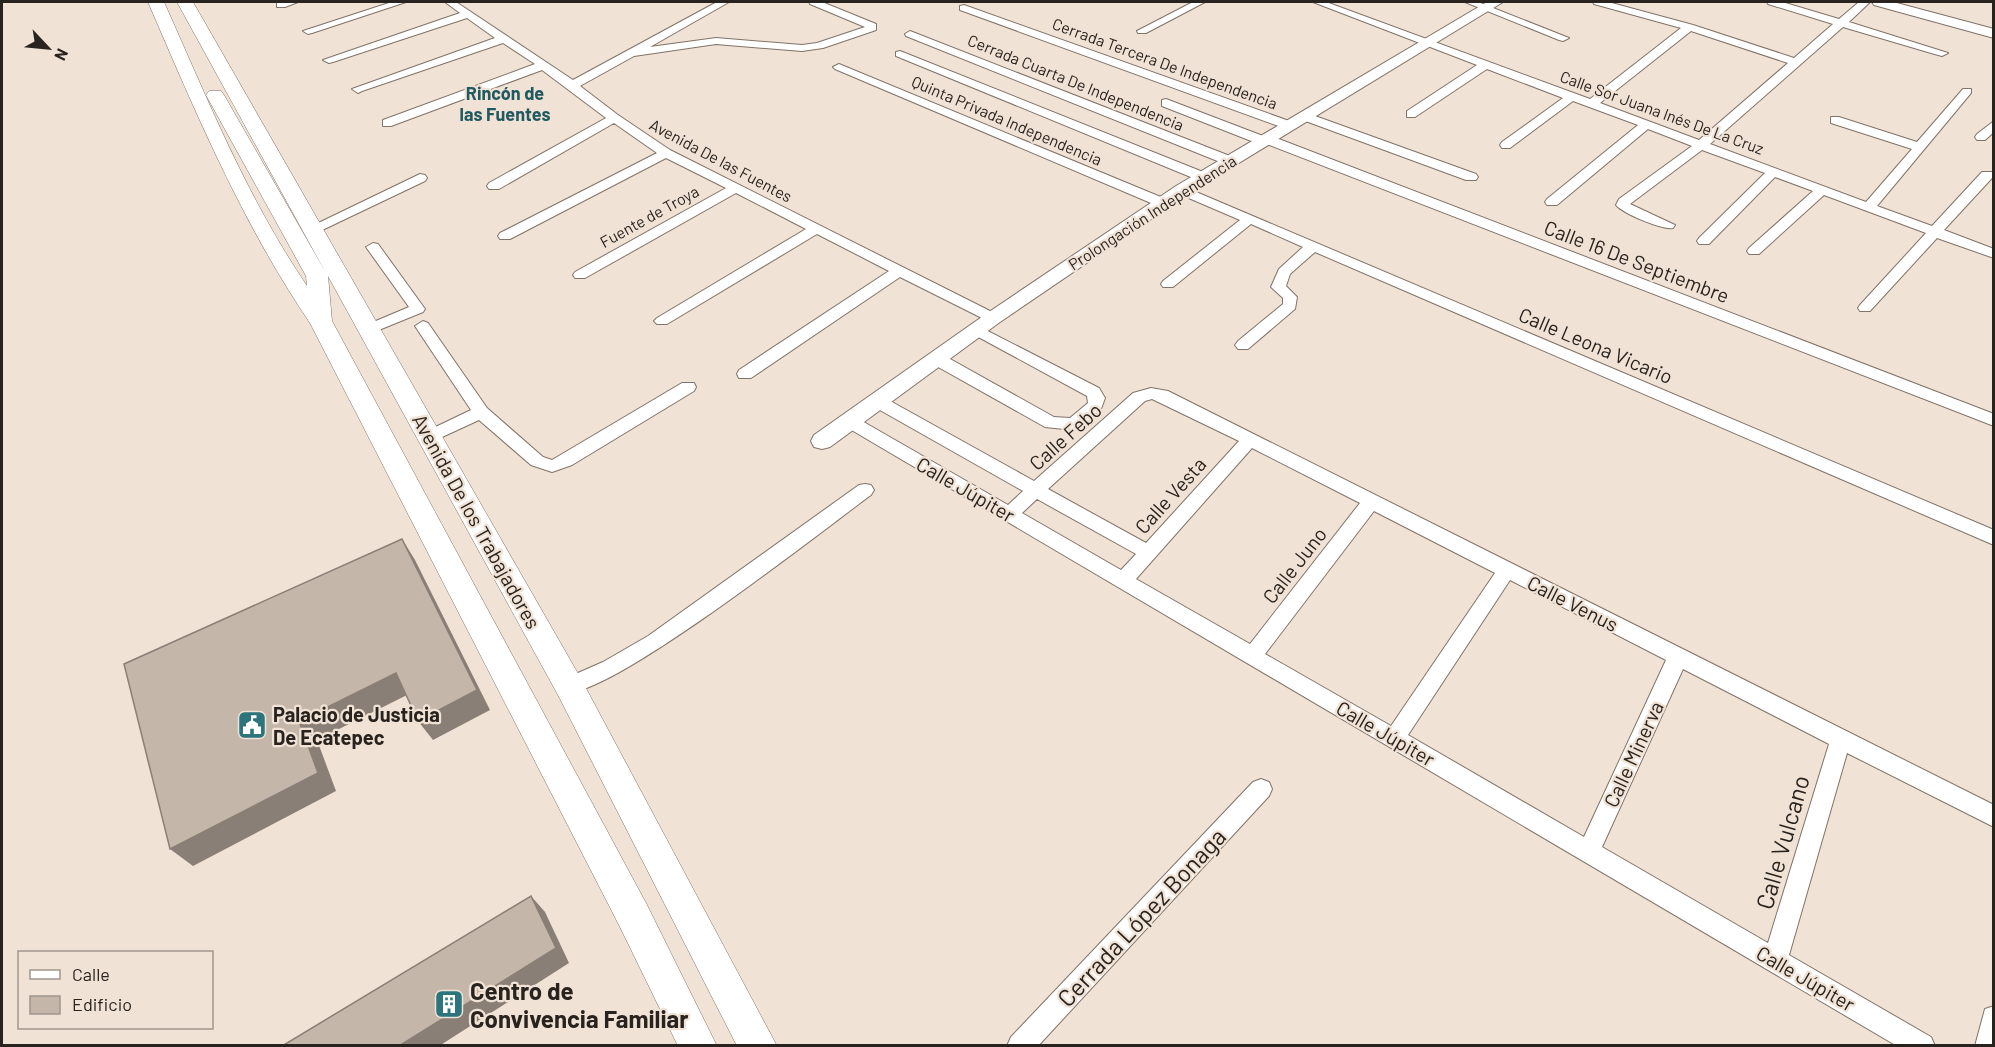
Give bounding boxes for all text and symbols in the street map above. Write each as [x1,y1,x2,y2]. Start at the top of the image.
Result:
street label: Cerrada Tercera De Independencia [1050,13,1280,113]
north arrow [18,18,78,78]
street label: Cerrada Cuarta De Independencia [965,30,1187,134]
text: N [51,46,73,64]
street label: Calle Sor Juana Inés De La Cruz [1558,66,1766,158]
street label: Quinta Privada Independencia [909,71,1105,169]
district label: Rincón de las Fuentes [460,82,550,125]
street label: Avenida De las Fuentes [647,114,795,206]
street label: Prolongación Independencia [1064,151,1240,273]
street label: Fuente de Troya [596,181,702,251]
street label: Calle 16 De Septiembre [1541,215,1733,307]
street label: Calle Leona Vicario [1515,302,1677,388]
street label: Calle Febo [1024,397,1106,475]
street label: Avenida De los Trabajadores [408,409,546,633]
street label: Calle Júpiter [913,451,1019,527]
street label: Calle Vesta [1129,452,1211,538]
street label: Calle Juno [1257,522,1331,608]
street label: Calle Venus [1524,570,1622,636]
street label: Calle Júpiter [1333,695,1439,771]
street label: Calle Minerva [1598,697,1668,811]
place label: Palacio de Justicia De Ecatepec [273,702,440,749]
public building icon: Palacio de Justicia De Ecatepec [236,709,268,741]
street label: Calle Vulcano [1749,772,1815,912]
street label: Cerrada López Bonaga [1051,822,1231,1012]
street label: Calle Júpiter [1753,940,1859,1016]
legend [18,951,213,1029]
text: Calle [72,963,110,985]
place label: Centro de Convivencia Familiar [470,976,688,1033]
building icon: Centro de Convivencia Familiar [433,988,465,1020]
text: Edificio [72,993,132,1015]

